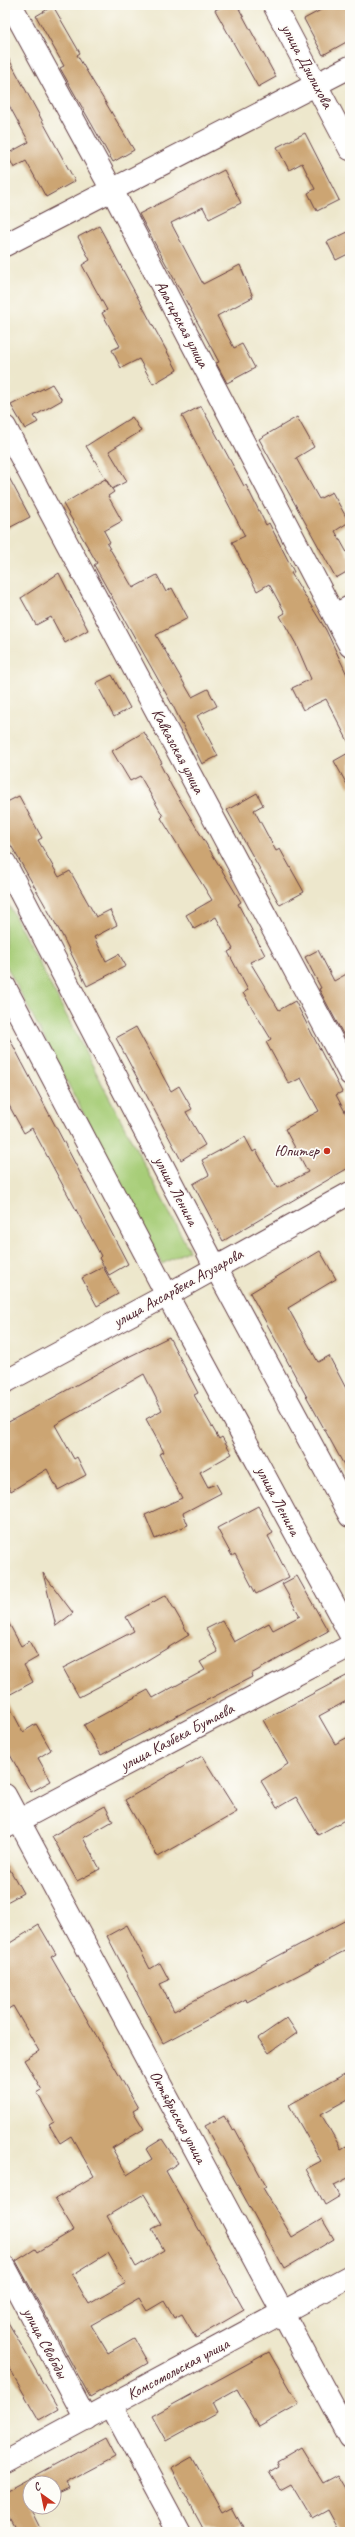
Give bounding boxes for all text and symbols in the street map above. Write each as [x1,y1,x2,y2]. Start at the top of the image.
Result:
street label: улица Дзилихова [276,19,338,113]
street label: Алагирская улица [151,277,214,372]
street label: Кавказская улица [147,705,209,798]
place label: Юпитер [274,1141,320,1161]
marker: Юпитер [322,1146,332,1156]
street label: улица Ленина [149,1152,203,1231]
street label: улица Ахсарбека Агузарова [109,1244,247,1332]
street label: улица Ленина [251,1462,305,1541]
street label: улица Казбека Бутаева [116,1698,238,1776]
street label: Октябрьская улица [145,2067,211,2168]
street label: улица Свободы [18,2303,73,2383]
street label: Комсомольская улица [124,2333,234,2404]
north arrow [22,2475,62,2515]
text: С [30,2478,44,2494]

